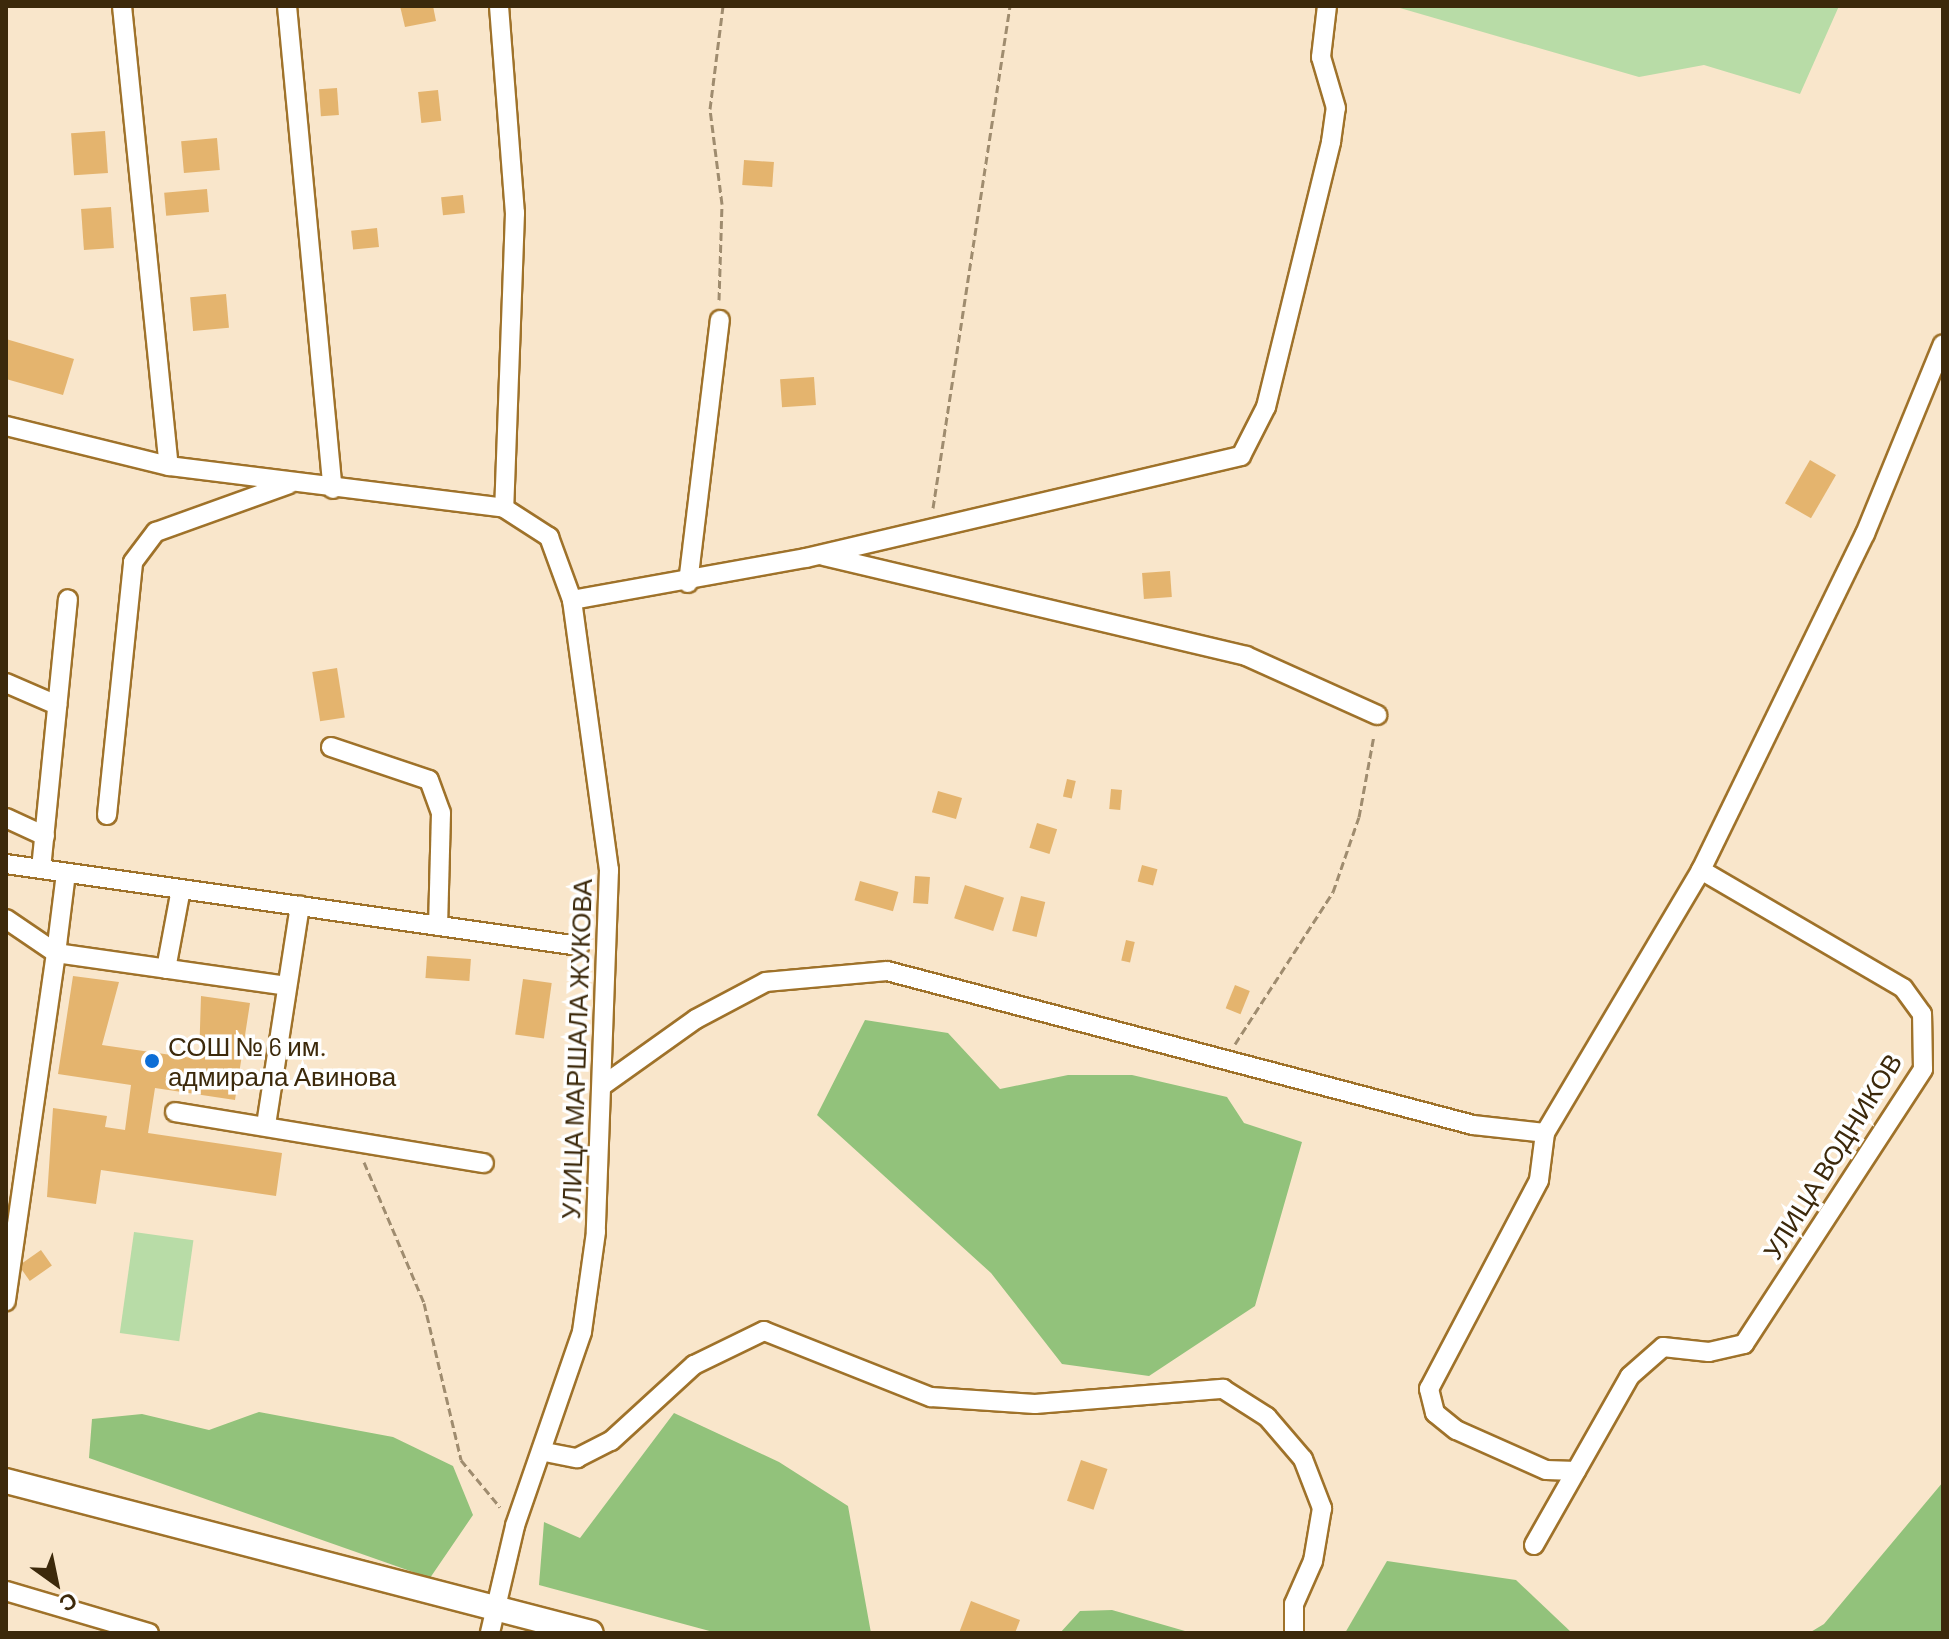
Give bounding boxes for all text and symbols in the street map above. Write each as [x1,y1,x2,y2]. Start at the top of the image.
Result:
street label: УЛИЦА МАРШАЛА ЖУКОВА [554,878,598,1220]
place label: СОШ № 6 им. адмирала Авинова [168,1030,396,1092]
street label: УЛИЦА ВОДНИКОВ [1756,1047,1908,1265]
marker: СОШ № 6 им. адмирала Авинова [143,1052,161,1070]
north arrow [16,1543,96,1623]
text: С [55,1588,83,1618]

